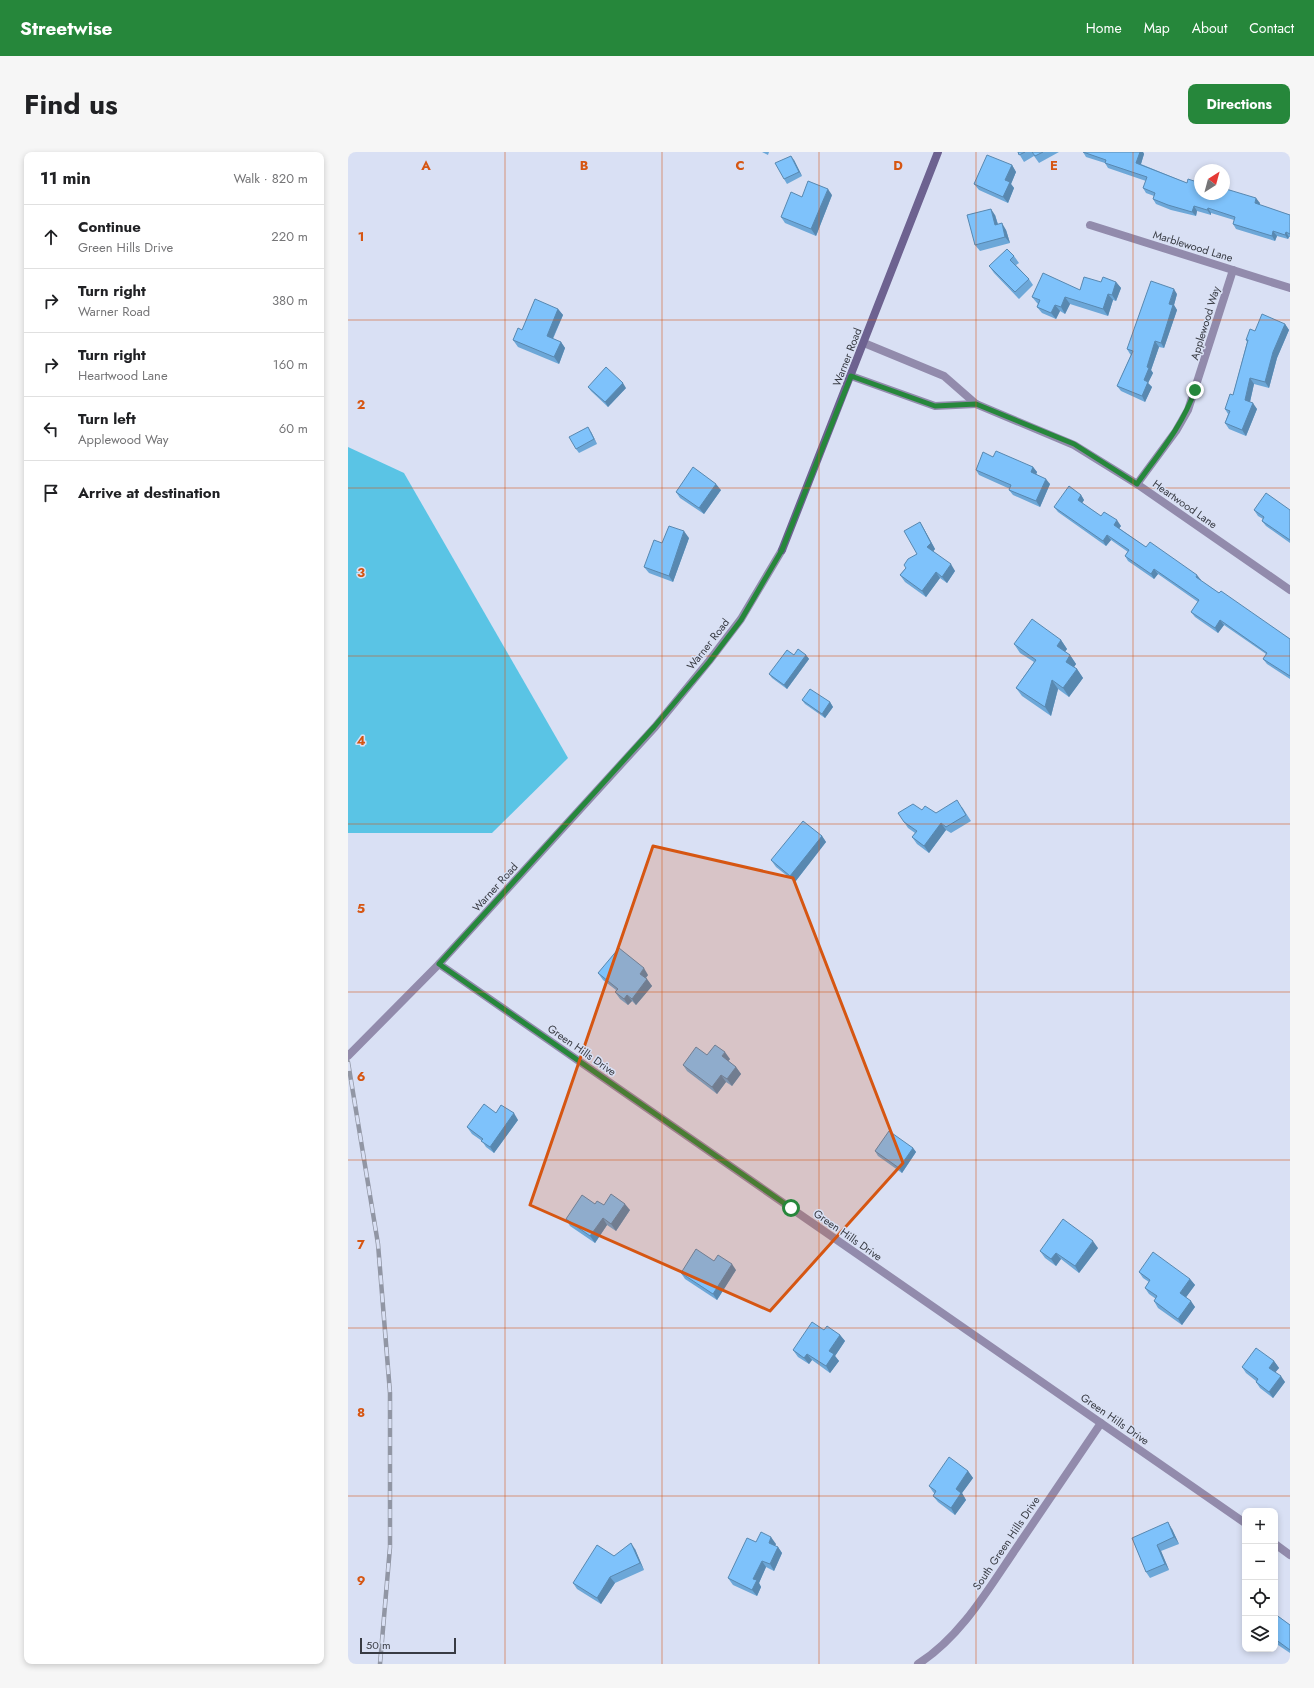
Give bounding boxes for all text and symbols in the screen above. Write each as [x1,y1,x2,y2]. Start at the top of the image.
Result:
text: Streetwise [20,15,113,42]
text: Home [1086,18,1122,38]
text: Map [1144,18,1170,38]
text: About [1192,18,1227,38]
text: Contact [1249,18,1294,38]
text: Find us [24,84,118,125]
button: Directions [1188,84,1290,124]
text: A [420,156,431,175]
text: B [580,156,589,175]
text: C [735,156,745,175]
text: D [893,156,903,175]
text: E [1050,156,1058,175]
north arrow [1194,164,1230,200]
text: 11 min [40,166,91,190]
text: Walk · 820 m [233,169,308,188]
text: Continue [78,216,141,238]
icon: ahead [40,226,62,248]
street label: Marblewood Lane [1151,226,1235,266]
text: 220 m [271,227,308,246]
text: 1 [358,227,364,246]
text: Green Hills Drive [78,238,173,257]
text: Turn right [78,280,146,302]
street label: Applewood Way [1186,284,1224,362]
icon: right [40,290,62,312]
text: 380 m [272,291,308,310]
text: Warner Road [78,302,150,321]
street label: Warner Road [829,326,865,388]
text: Turn right [78,344,146,366]
icon: right [40,354,62,376]
text: 160 m [273,355,308,374]
text: Heartwood Lane [78,366,168,385]
route end [1186,381,1204,399]
text: 2 [357,395,365,414]
text: Turn left [78,408,136,430]
icon: left [40,418,62,440]
text: 60 m [279,419,308,438]
text: Applewood Way [78,430,169,449]
street label: Heartwood Lane [1149,476,1221,532]
icon: arrive [40,482,62,504]
text: Arrive at destination [78,482,220,504]
text: 3 [357,563,365,582]
street label: Warner Road [683,615,733,673]
text: 4 [356,731,366,750]
street label: Warner Road [469,859,521,915]
text: 5 [357,899,365,918]
street label: Green Hills Drive [544,1020,620,1080]
text: 6 [357,1067,366,1086]
route start [782,1199,800,1217]
street label: Green Hills Drive [810,1205,886,1265]
text: 7 [357,1235,365,1254]
street label: Green Hills Drive [1077,1389,1153,1449]
text: 8 [357,1403,365,1422]
street label: South Green Hills Drive [969,1493,1044,1593]
map controls [1242,1508,1278,1652]
button: + [1242,1508,1278,1544]
button: − [1242,1544,1278,1580]
text: 9 [357,1571,366,1590]
button: locate [1242,1580,1278,1616]
button: layers [1242,1616,1278,1652]
scale bar [360,1636,456,1655]
text: 50 m [366,1637,391,1653]

